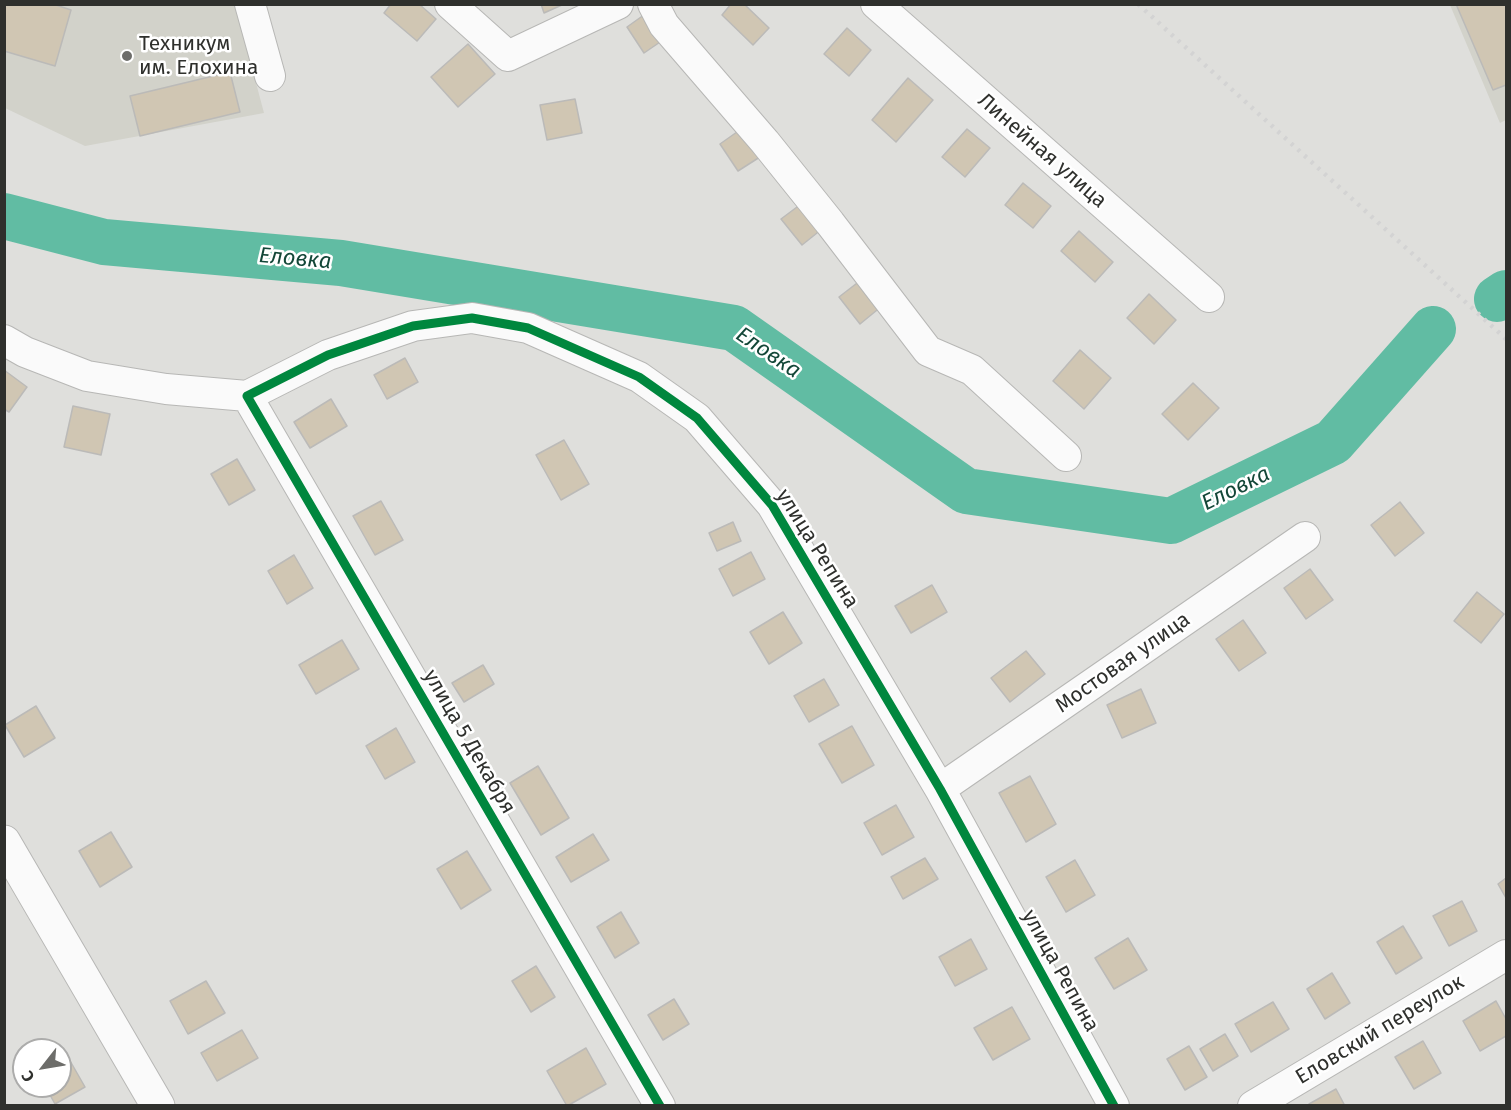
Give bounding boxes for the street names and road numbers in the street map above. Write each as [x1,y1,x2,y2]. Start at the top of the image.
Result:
street label: Линейная улица [972,88,1112,214]
street label: улица Репина [770,485,864,613]
street label: Мостовая улица [1051,607,1195,719]
street label: улица 5 Декабря [417,665,521,819]
street label: улица Репина [1016,905,1104,1037]
street label: Еловский переулок [1291,970,1469,1090]

